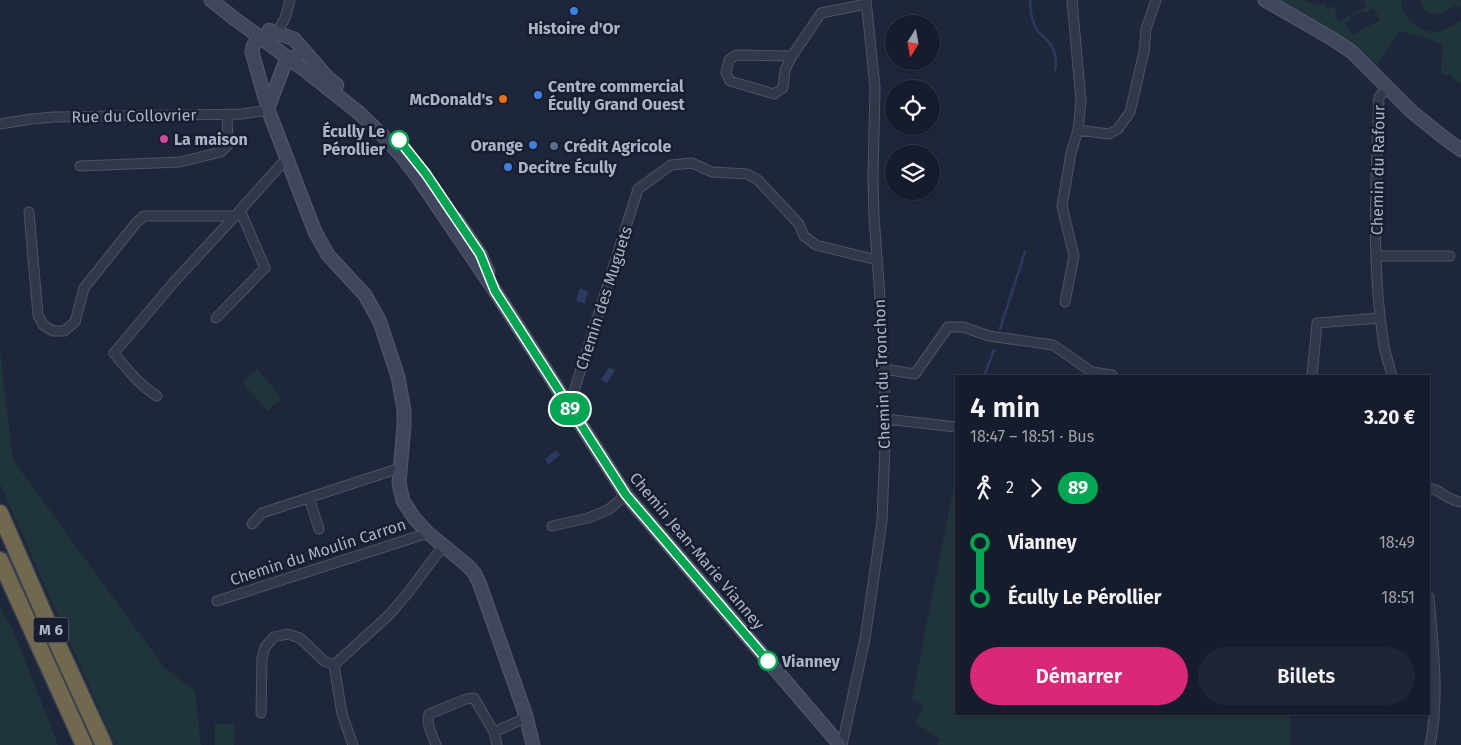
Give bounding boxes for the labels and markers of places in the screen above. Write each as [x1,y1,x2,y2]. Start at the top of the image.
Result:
marker: Histoire d'Or [568,5,580,17]
place label: Histoire d'Or [528,19,621,38]
place label: Centre commercial Écully Grand Ouest [548,77,686,114]
marker: Centre commercial Écully Grand Ouest [532,89,544,101]
place label: McDonald's [410,90,493,109]
marker: McDonald's [497,93,509,105]
place label: Écully Le Pérollier [322,121,386,159]
place label: La maison [174,130,248,149]
marker: Écully Le Pérollier [389,130,409,150]
marker: La maison [158,133,170,145]
place label: Orange [471,136,523,155]
place label: Crédit Agricole [564,137,671,156]
marker: Orange [527,139,539,151]
marker: Crédit Agricole [548,140,560,152]
place label: Decitre Écully [518,157,617,177]
marker: Decitre Écully [502,161,514,173]
marker: Vianney [758,651,778,671]
place label: Vianney [781,652,841,671]

